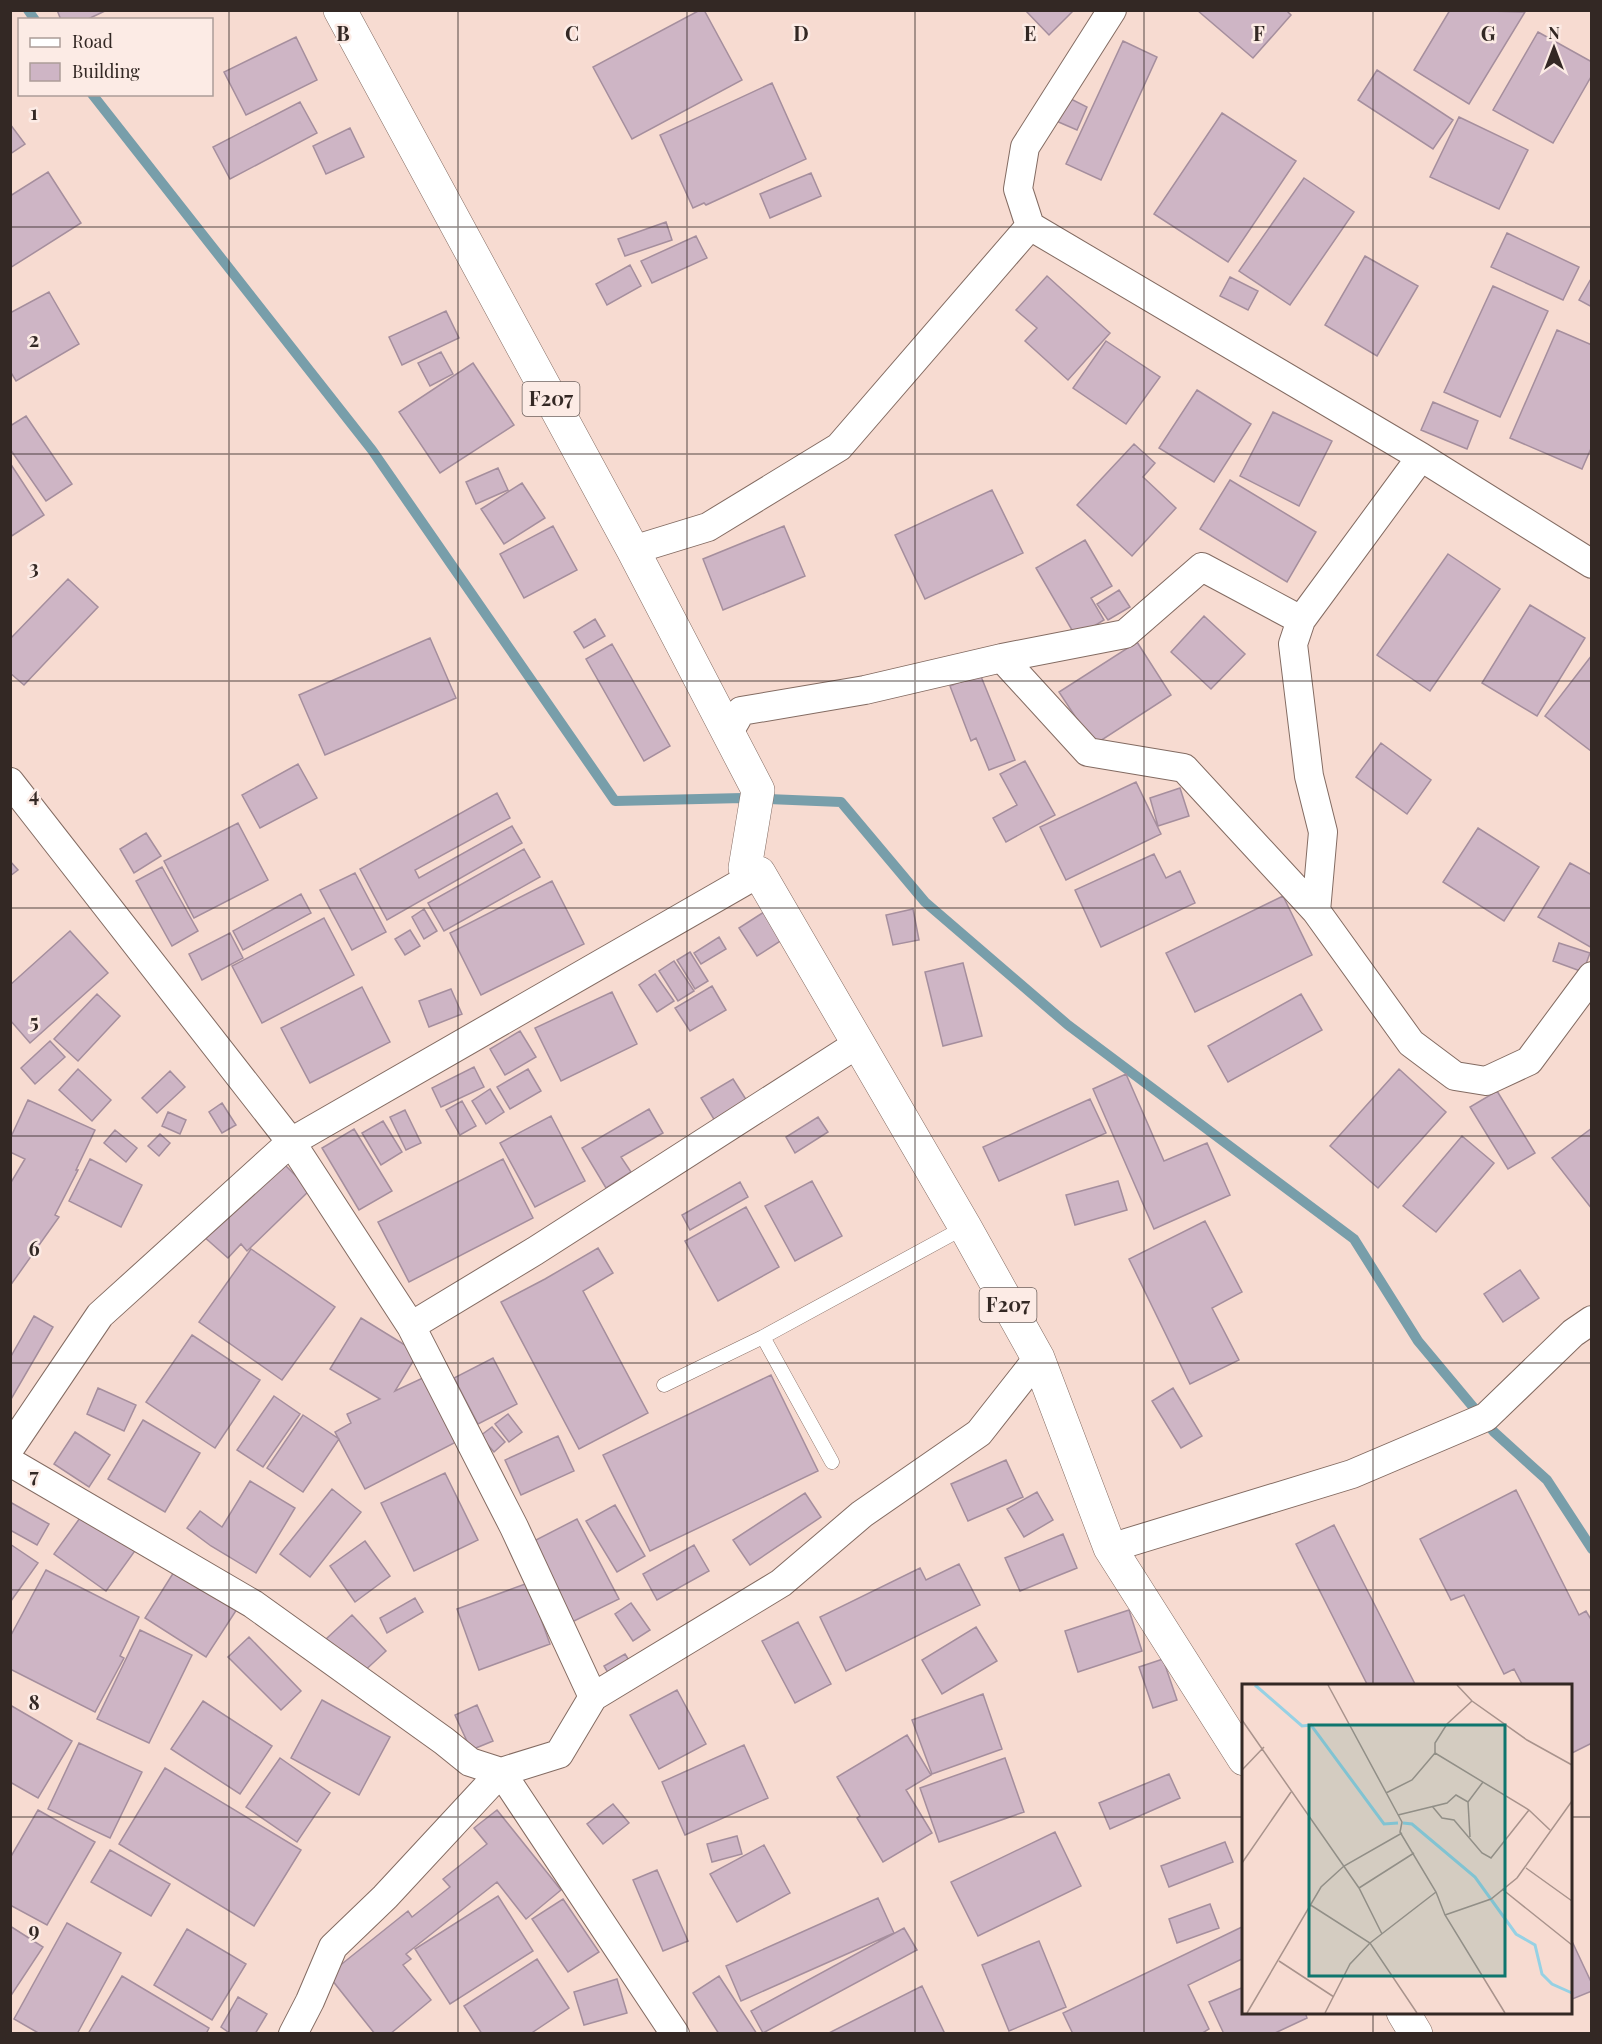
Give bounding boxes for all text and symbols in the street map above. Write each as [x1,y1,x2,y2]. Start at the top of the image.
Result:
legend [18,18,213,96]
north arrow [1524,18,1584,78]
text: B [336,19,350,46]
text: C [565,19,579,46]
text: D [793,19,809,46]
text: E [1024,19,1036,46]
text: F [1253,19,1265,46]
text: G [1481,19,1496,46]
text: N [1548,22,1560,43]
text: Road [72,29,113,53]
text: Building [72,59,140,83]
text: 1 [30,98,38,125]
text: 2 [29,325,39,352]
road number: F207 [522,382,580,416]
text: 3 [29,553,39,580]
text: 4 [29,780,39,807]
text: 5 [29,1007,39,1034]
text: 6 [28,1234,40,1261]
road number: F207 [980,1288,1036,1322]
text: 7 [29,1461,39,1488]
inset map [1242,1684,1572,2014]
text: 8 [28,1688,40,1715]
text: 9 [28,1915,40,1942]

